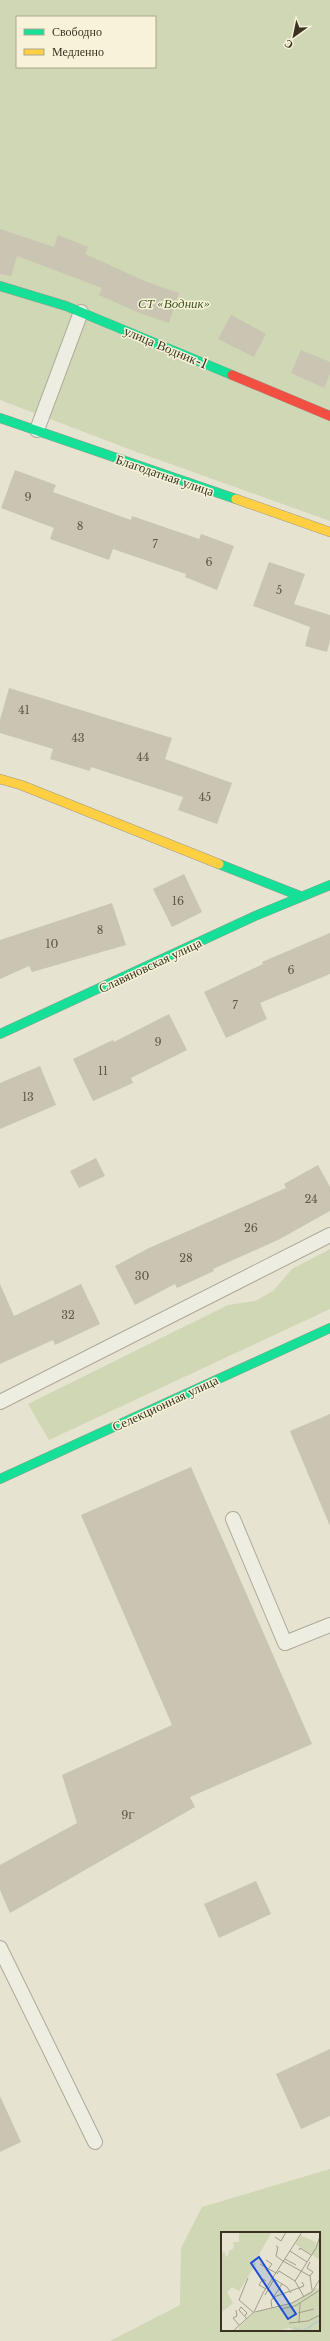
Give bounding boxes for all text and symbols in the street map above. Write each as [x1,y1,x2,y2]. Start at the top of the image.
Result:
legend [16,16,156,68]
north arrow [274,16,314,56]
text: Свободно [52,24,102,39]
text: С [281,36,296,52]
text: Медленно [52,44,104,59]
park label: СТ «Водник» [138,295,210,312]
street label: улица Водник-1 [121,322,210,373]
street label: Благодатная улица [113,451,216,500]
house number: 9 [24,490,32,504]
house number: 8 [77,519,83,533]
house number: 7 [152,537,158,551]
house number: 6 [205,555,213,569]
house number: 5 [276,583,282,597]
house number: 41 [18,703,30,717]
house number: 43 [71,731,85,745]
house number: 44 [137,750,149,764]
house number: 45 [199,790,211,804]
house number: 16 [172,894,184,908]
house number: 8 [97,923,103,937]
street label: Славяновская улица [96,934,205,997]
house number: 10 [46,937,59,951]
house number: 6 [287,963,295,977]
house number: 7 [232,998,238,1012]
house number: 9 [154,1035,162,1049]
house number: 11 [98,1064,108,1078]
house number: 13 [22,1090,34,1104]
house number: 24 [304,1192,318,1206]
house number: 26 [244,1221,258,1235]
house number: 28 [179,1251,193,1265]
house number: 30 [135,1269,149,1283]
house number: 32 [61,1308,75,1322]
street label: Селекционная улица [109,1371,221,1435]
house number: 9Г [121,1808,135,1822]
inset map [221,2232,320,2331]

